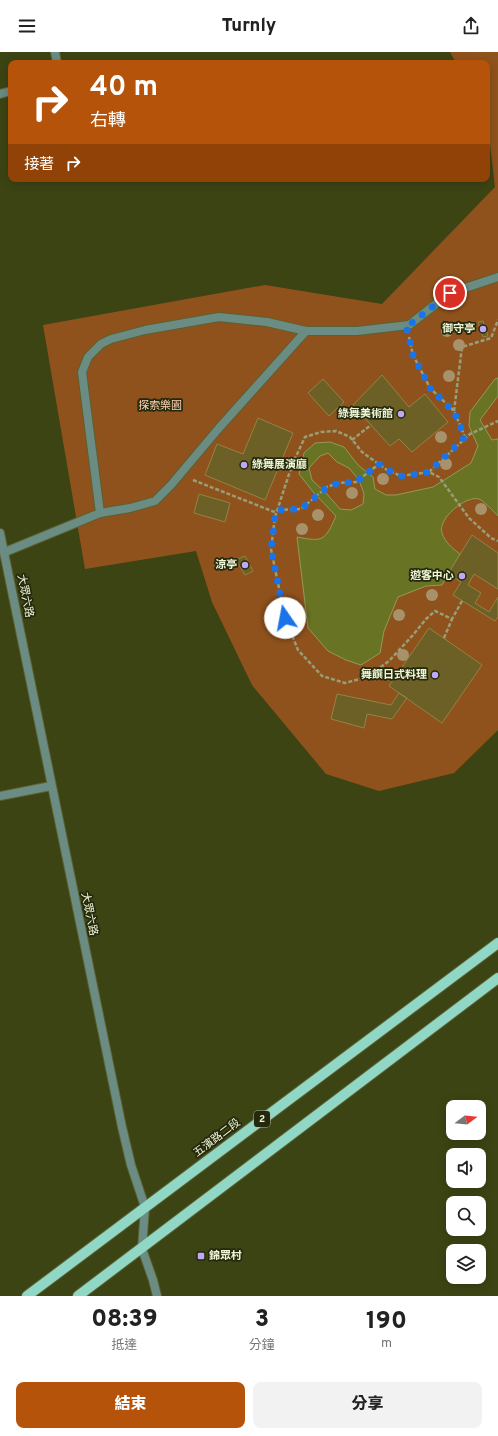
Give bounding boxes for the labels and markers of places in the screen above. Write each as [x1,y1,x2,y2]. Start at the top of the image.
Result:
pin [433,276,467,310]
place label: 御守亭 [442,322,475,336]
marker: 御守亭 [478,324,488,334]
place label: 綠舞美術館 [338,407,393,421]
marker: 綠舞美術館 [396,409,406,419]
place label: 綠舞展演廳 [252,458,307,472]
marker: 綠舞展演廳 [239,460,249,470]
place label: 涼亭 [215,558,237,572]
marker: 涼亭 [240,560,250,570]
place label: 遊客中心 [410,569,454,583]
marker: 遊客中心 [457,571,467,581]
place label: 舞饌日式料理 [361,668,427,682]
marker: 舞饌日式料理 [430,670,440,680]
place label: 錦眾村 [209,1249,242,1263]
marker: 錦眾村 [196,1251,206,1261]

